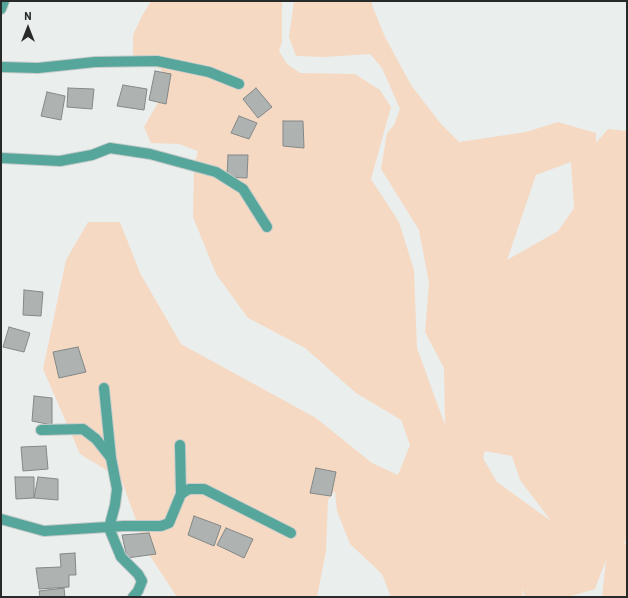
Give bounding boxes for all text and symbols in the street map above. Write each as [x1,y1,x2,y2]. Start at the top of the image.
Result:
north arrow [8,8,48,48]
text: N [24,9,32,22]

